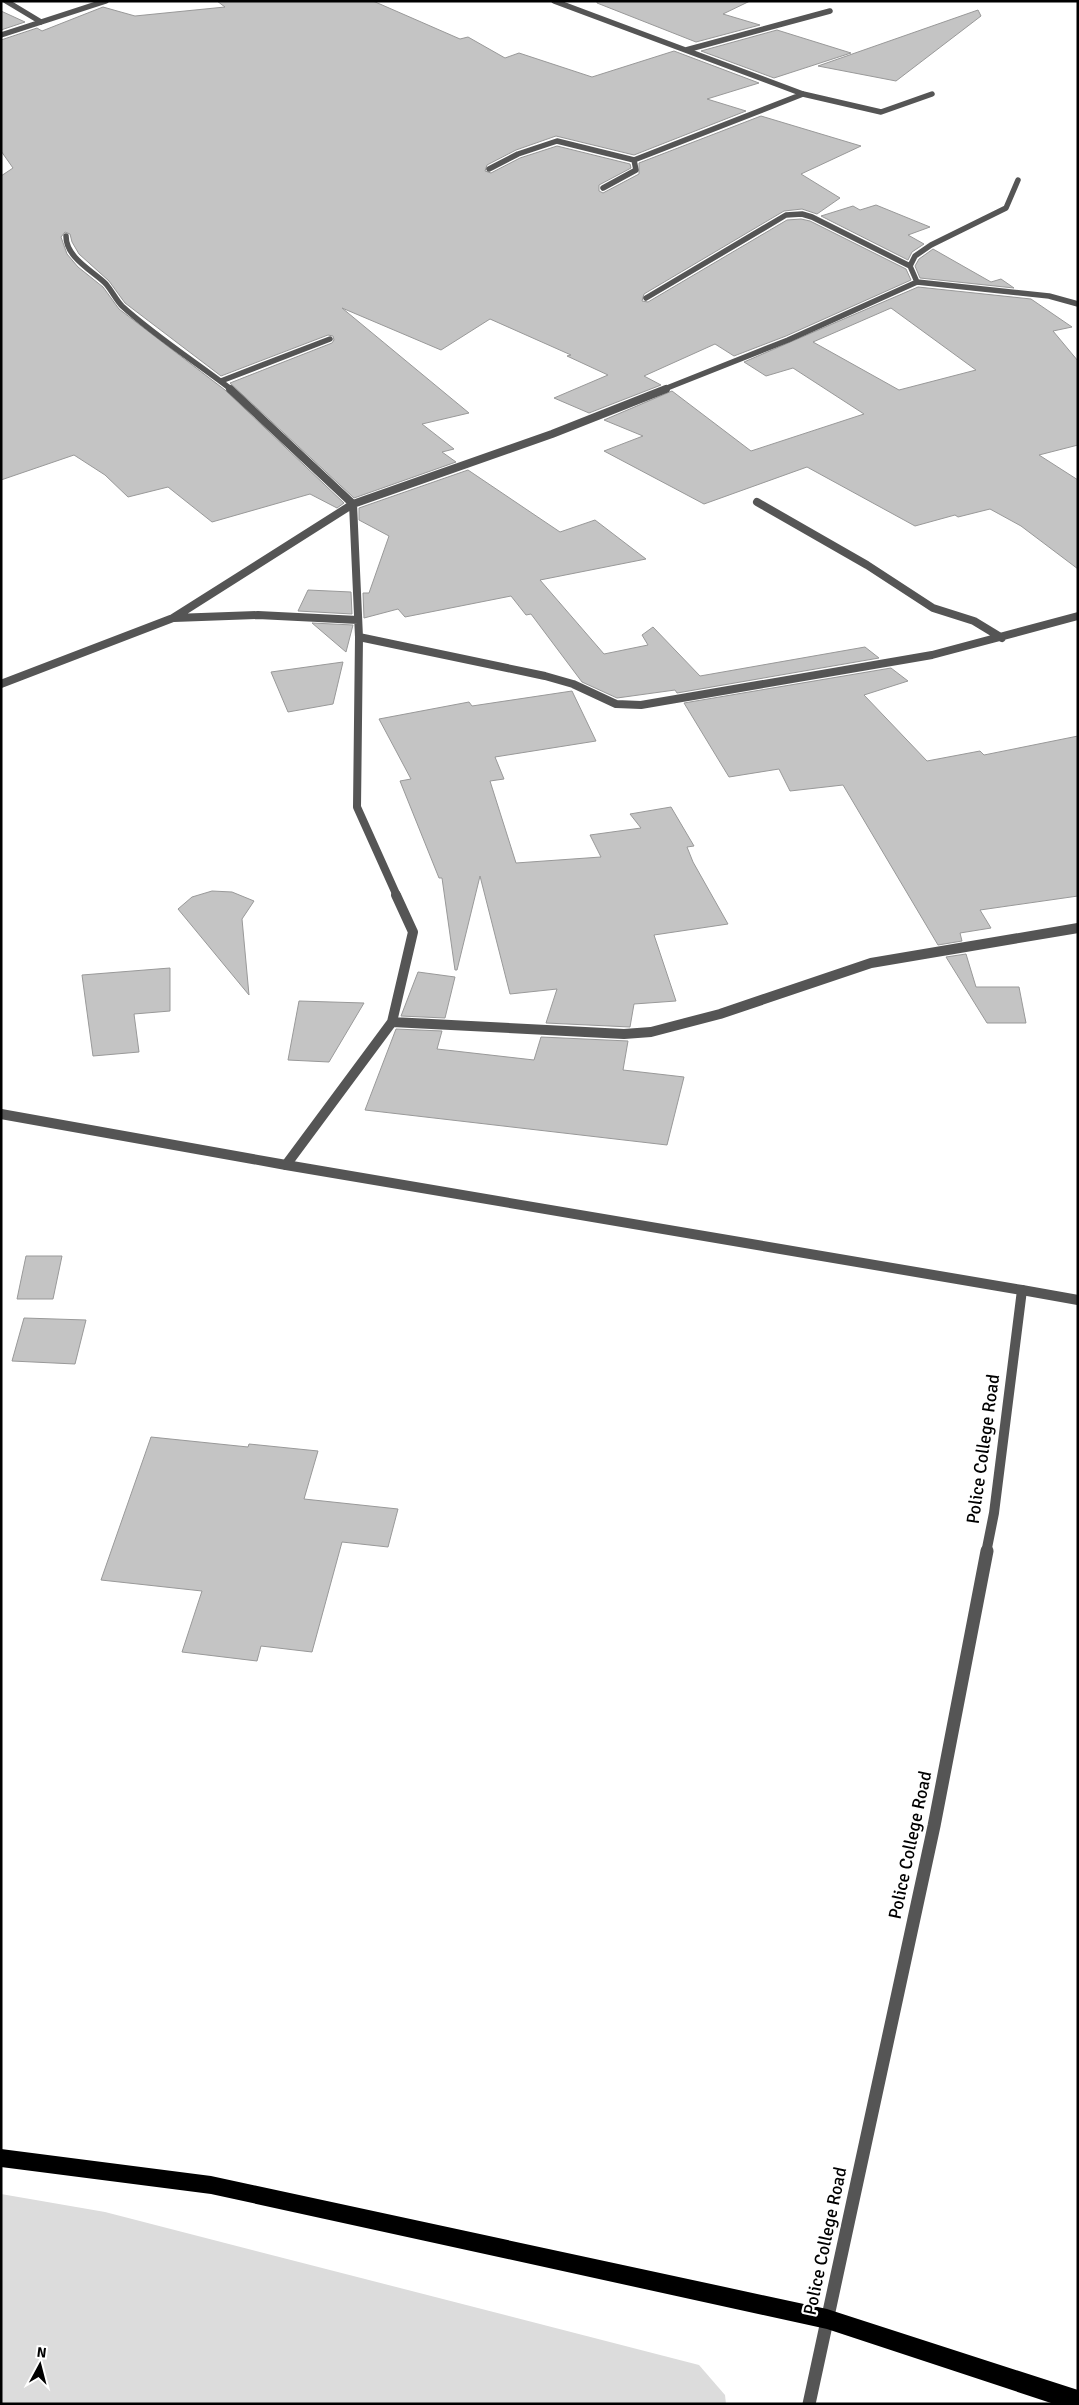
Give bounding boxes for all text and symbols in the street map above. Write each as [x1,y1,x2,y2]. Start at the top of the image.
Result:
street label: Police College Road [962,1373,1004,1525]
street label: Police College Road [884,1769,936,1921]
street label: Police College Road [799,2165,851,2317]
north arrow [15,2340,65,2390]
text: N [36,2344,47,2362]

